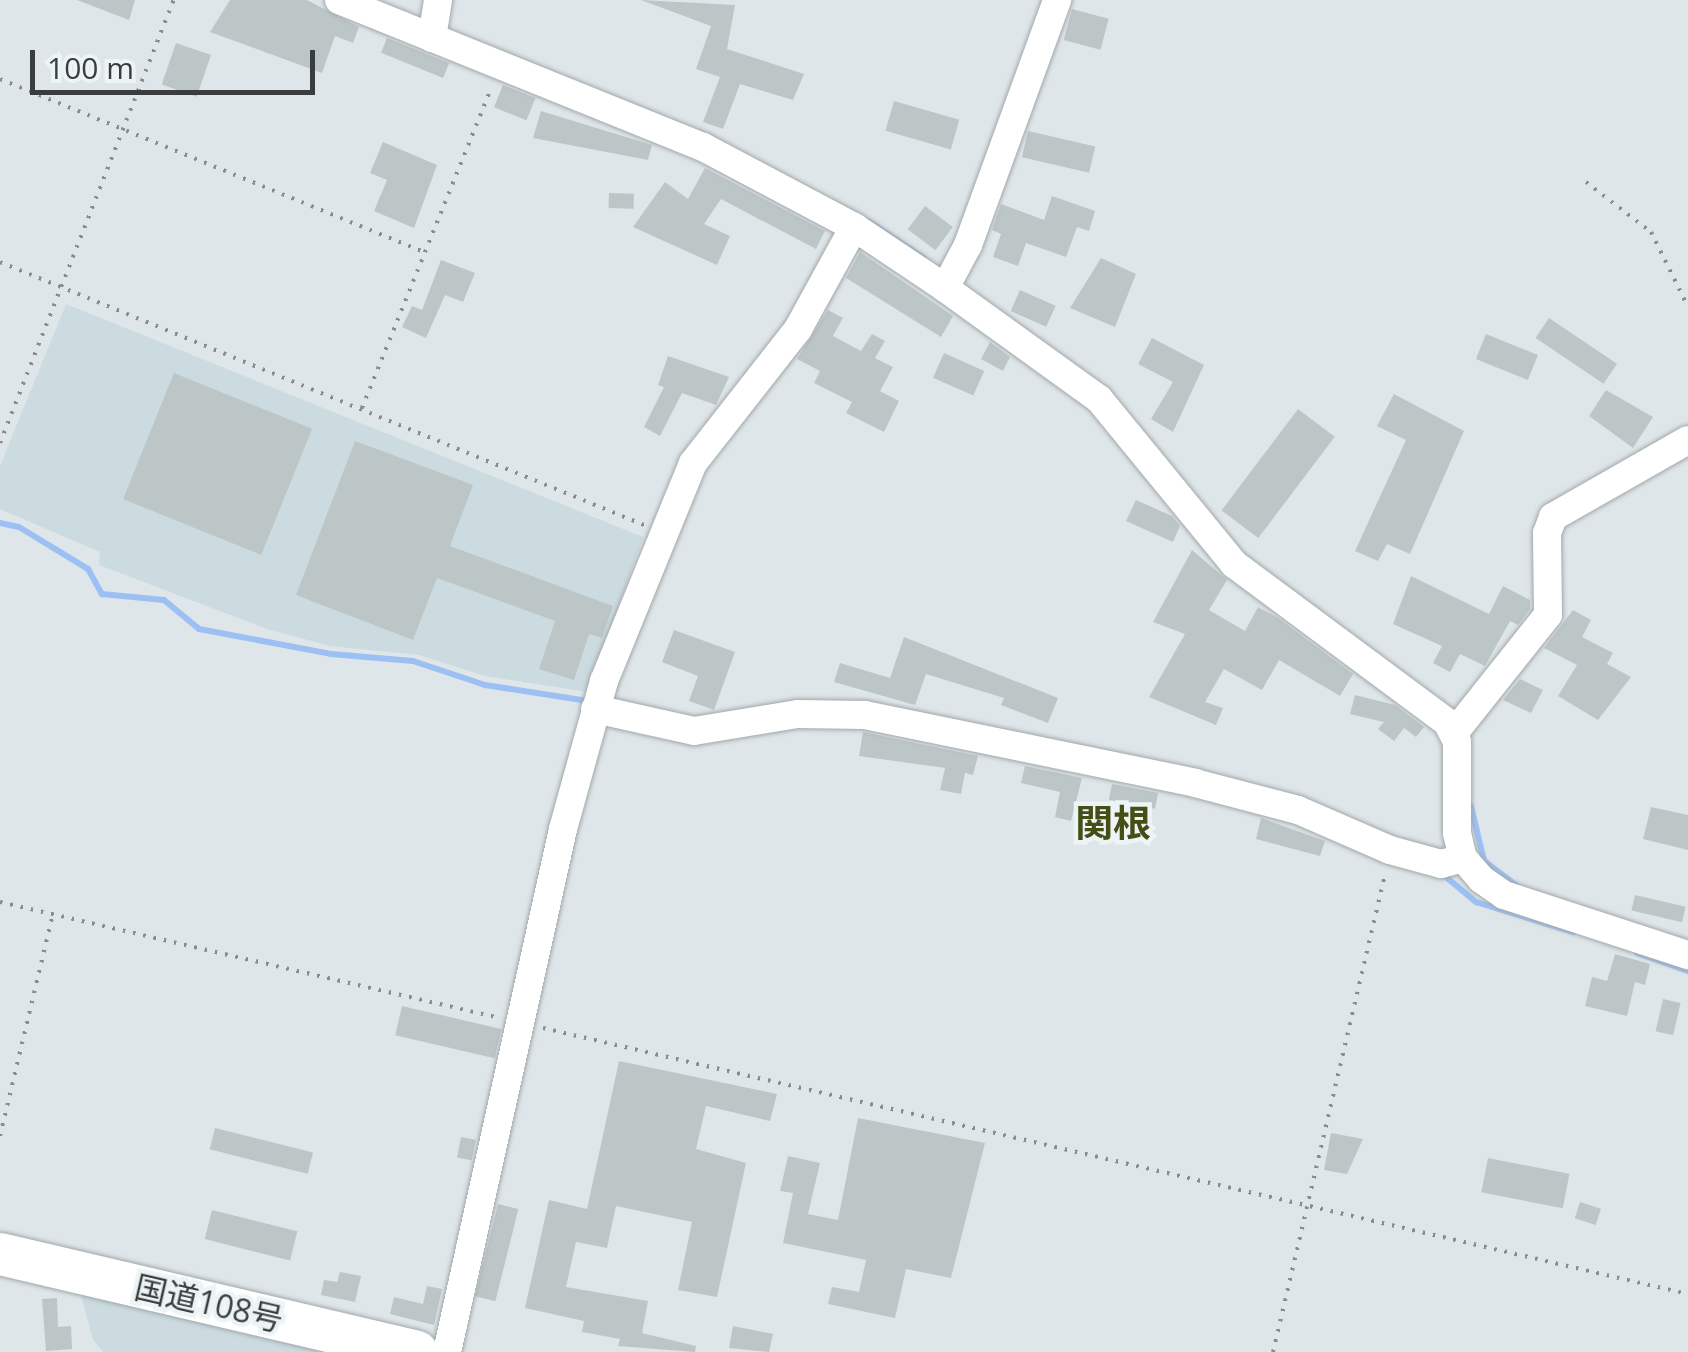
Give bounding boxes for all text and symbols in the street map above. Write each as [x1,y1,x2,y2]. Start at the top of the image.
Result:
scale bar [35,30,320,92]
text: 100 m [47,47,134,88]
district label: 関根 [1075,800,1151,846]
street label: 国道108号 [131,1267,287,1339]

